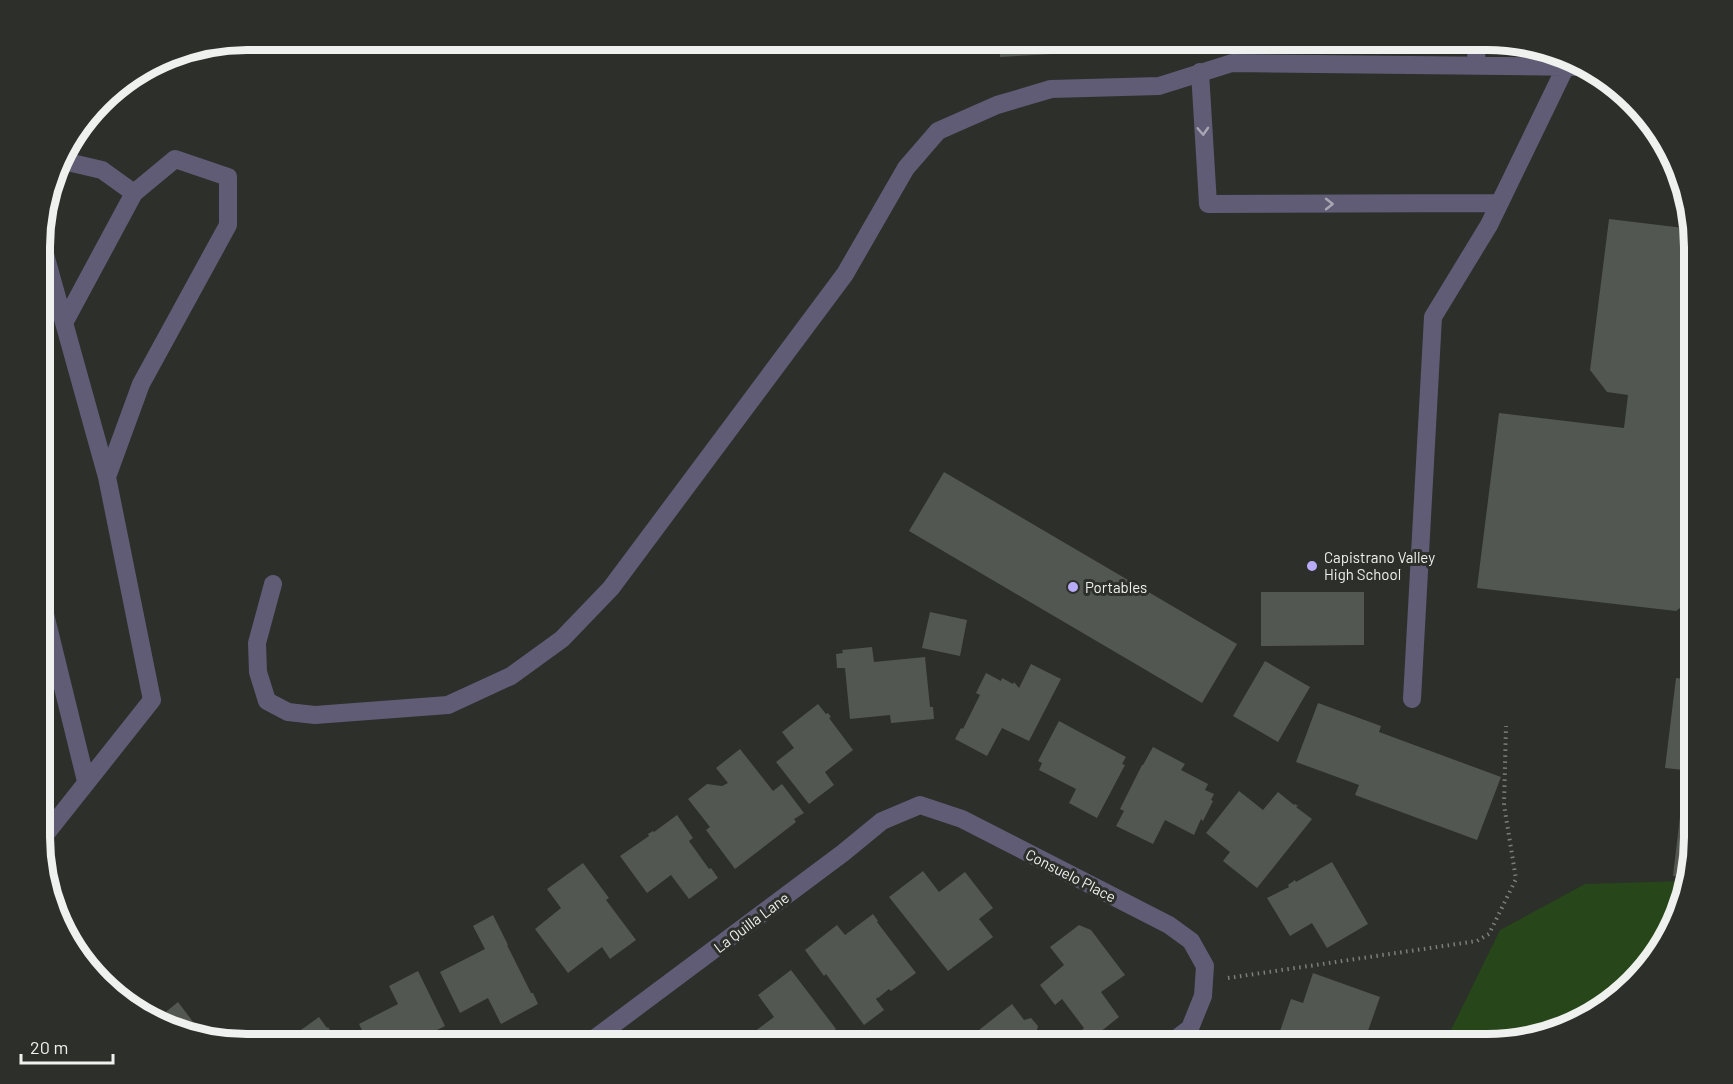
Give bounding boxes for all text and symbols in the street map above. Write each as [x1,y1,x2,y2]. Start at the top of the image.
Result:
one-way arrow [1197,126,1210,135]
one-way arrow [1324,198,1333,210]
place label: Capistrano Valley High School [1324,548,1435,583]
marker: Capistrano Valley High School [1305,559,1319,573]
place label: Portables [1085,578,1147,596]
marker: Portables [1066,580,1080,594]
street label: Consuelo Place [1023,845,1119,905]
street label: La Quilla Lane [710,888,792,956]
scale bar [21,1027,112,1065]
text: 20 m [30,1036,68,1058]

